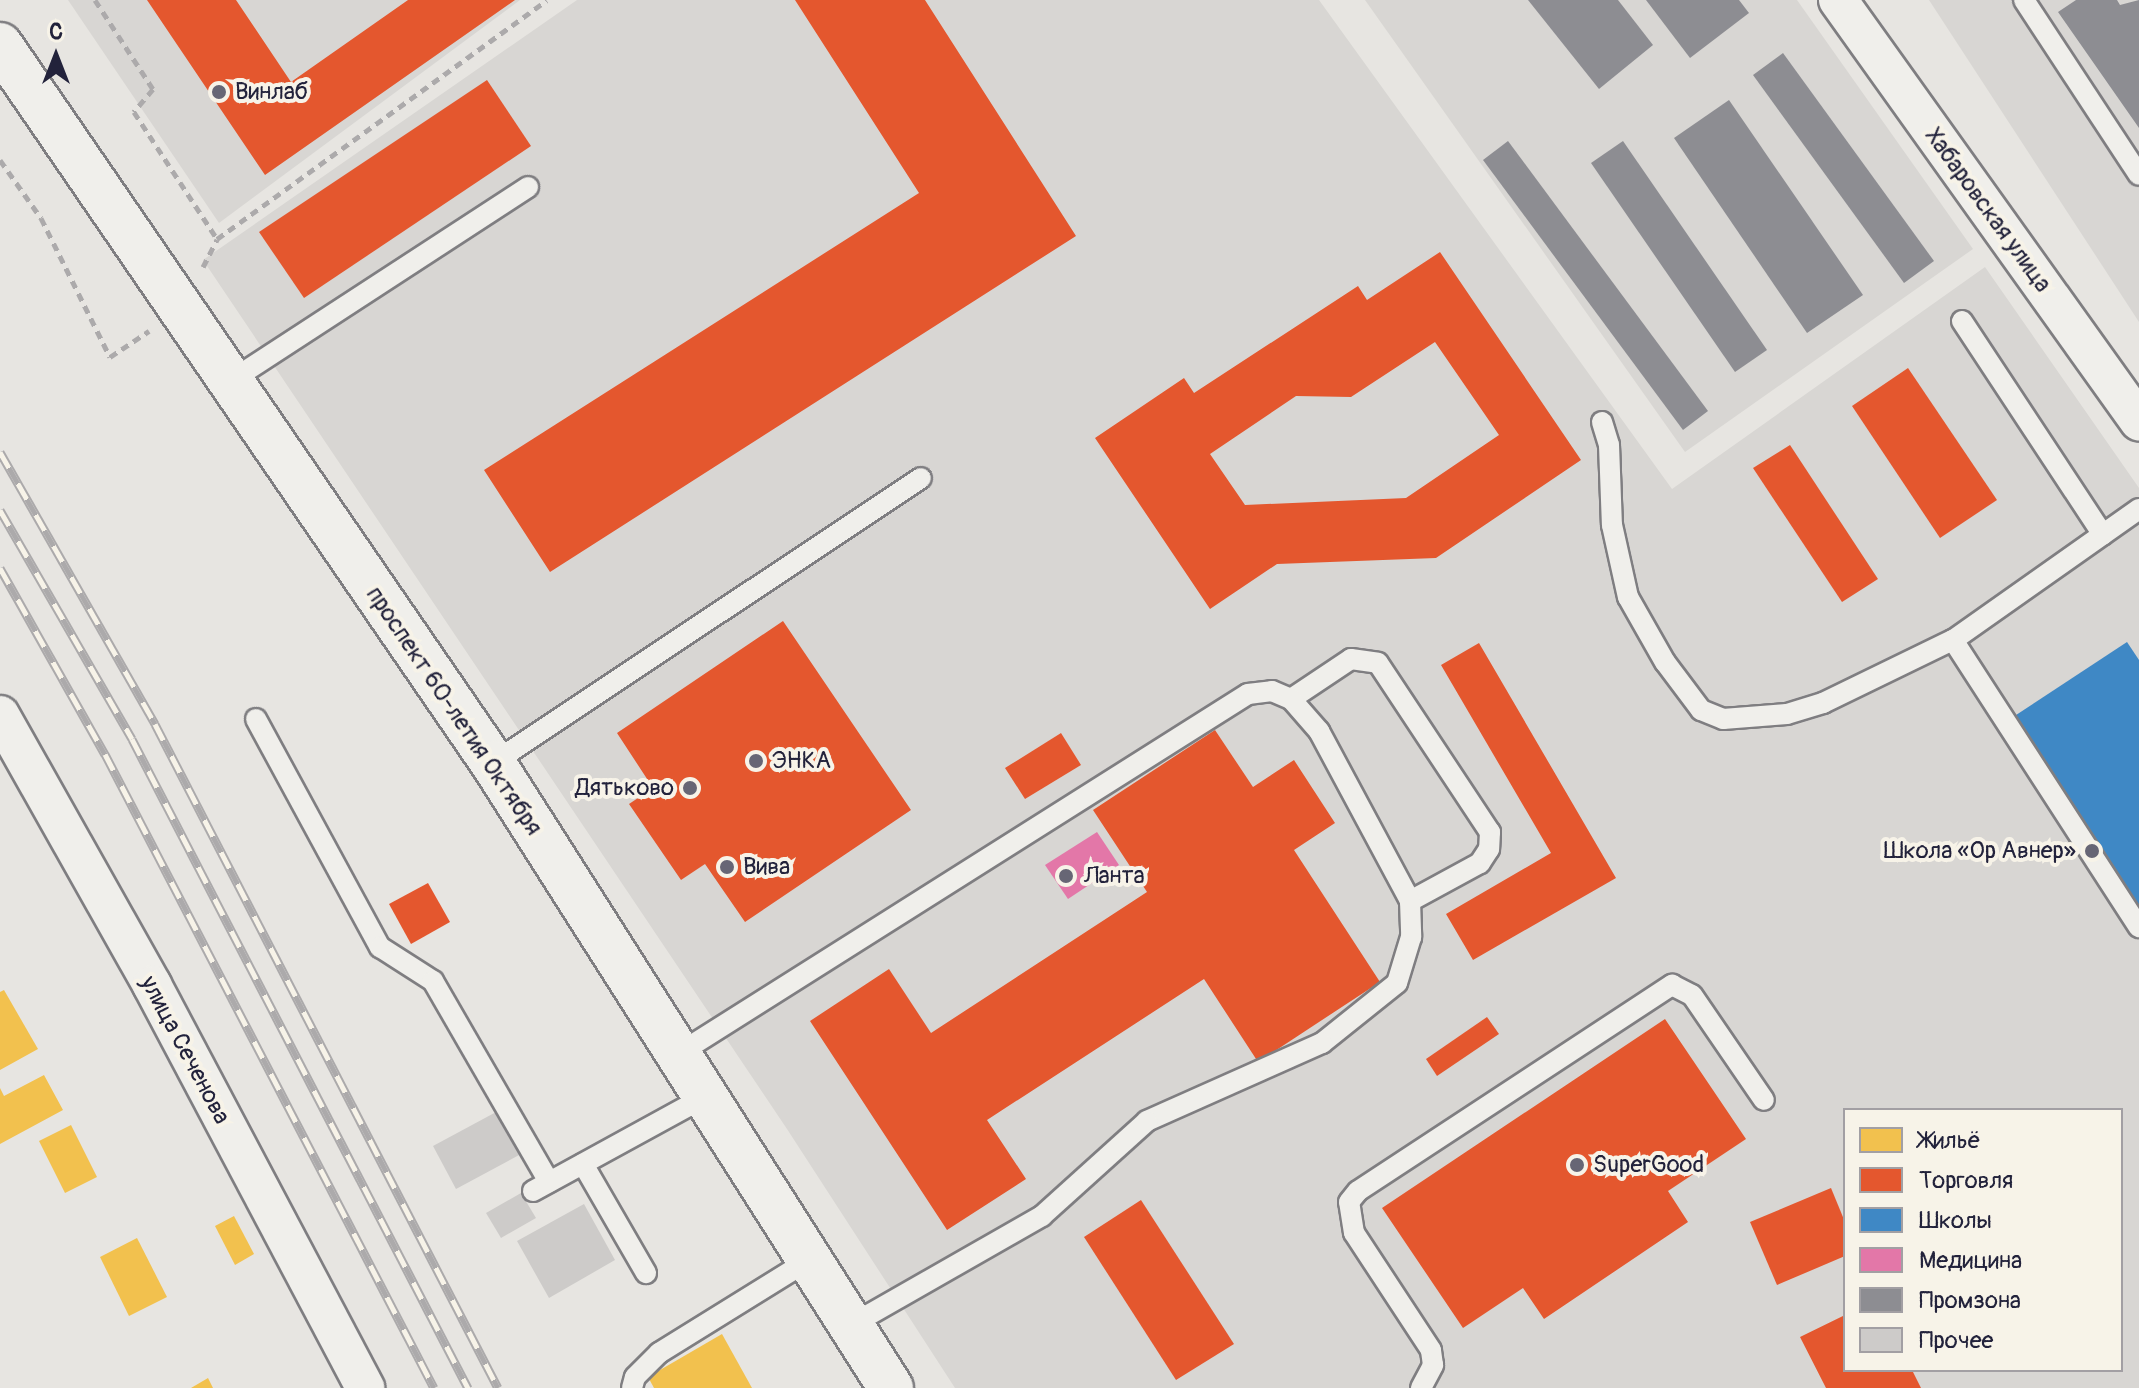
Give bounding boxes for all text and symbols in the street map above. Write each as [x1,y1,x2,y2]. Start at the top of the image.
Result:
north arrow [16,16,96,96]
text: С [49,18,63,46]
place label: Винлаб [235,78,308,106]
marker: Винлаб [210,83,228,101]
street label: Хабаровская улица [1919,122,2057,298]
street label: проспект 60-летия Октября [360,581,548,841]
place label: ЭНКА [772,747,831,775]
marker: ЭНКА [747,752,765,770]
place label: Дятьково [575,774,674,802]
marker: Дятьково [681,779,699,797]
place label: Школа «Ор Авнер» [1884,837,2076,865]
marker: Школа «Ор Авнер» [2083,842,2101,860]
place label: Вива [743,853,790,881]
marker: Вива [718,858,736,876]
place label: Ланта [1084,862,1145,890]
marker: Ланта [1055,865,1077,887]
street label: улица Сеченова [134,971,236,1129]
legend [1843,1108,2123,1372]
text: Жильё [1919,1126,1981,1155]
place label: SuperGood [1593,1151,1704,1179]
marker: SuperGood [1568,1156,1586,1174]
text: Торговля [1919,1166,2013,1195]
text: Школы [1919,1206,1992,1235]
text: Медицина [1919,1246,2022,1275]
text: Промзона [1919,1286,2021,1315]
text: Прочее [1919,1326,1993,1355]

